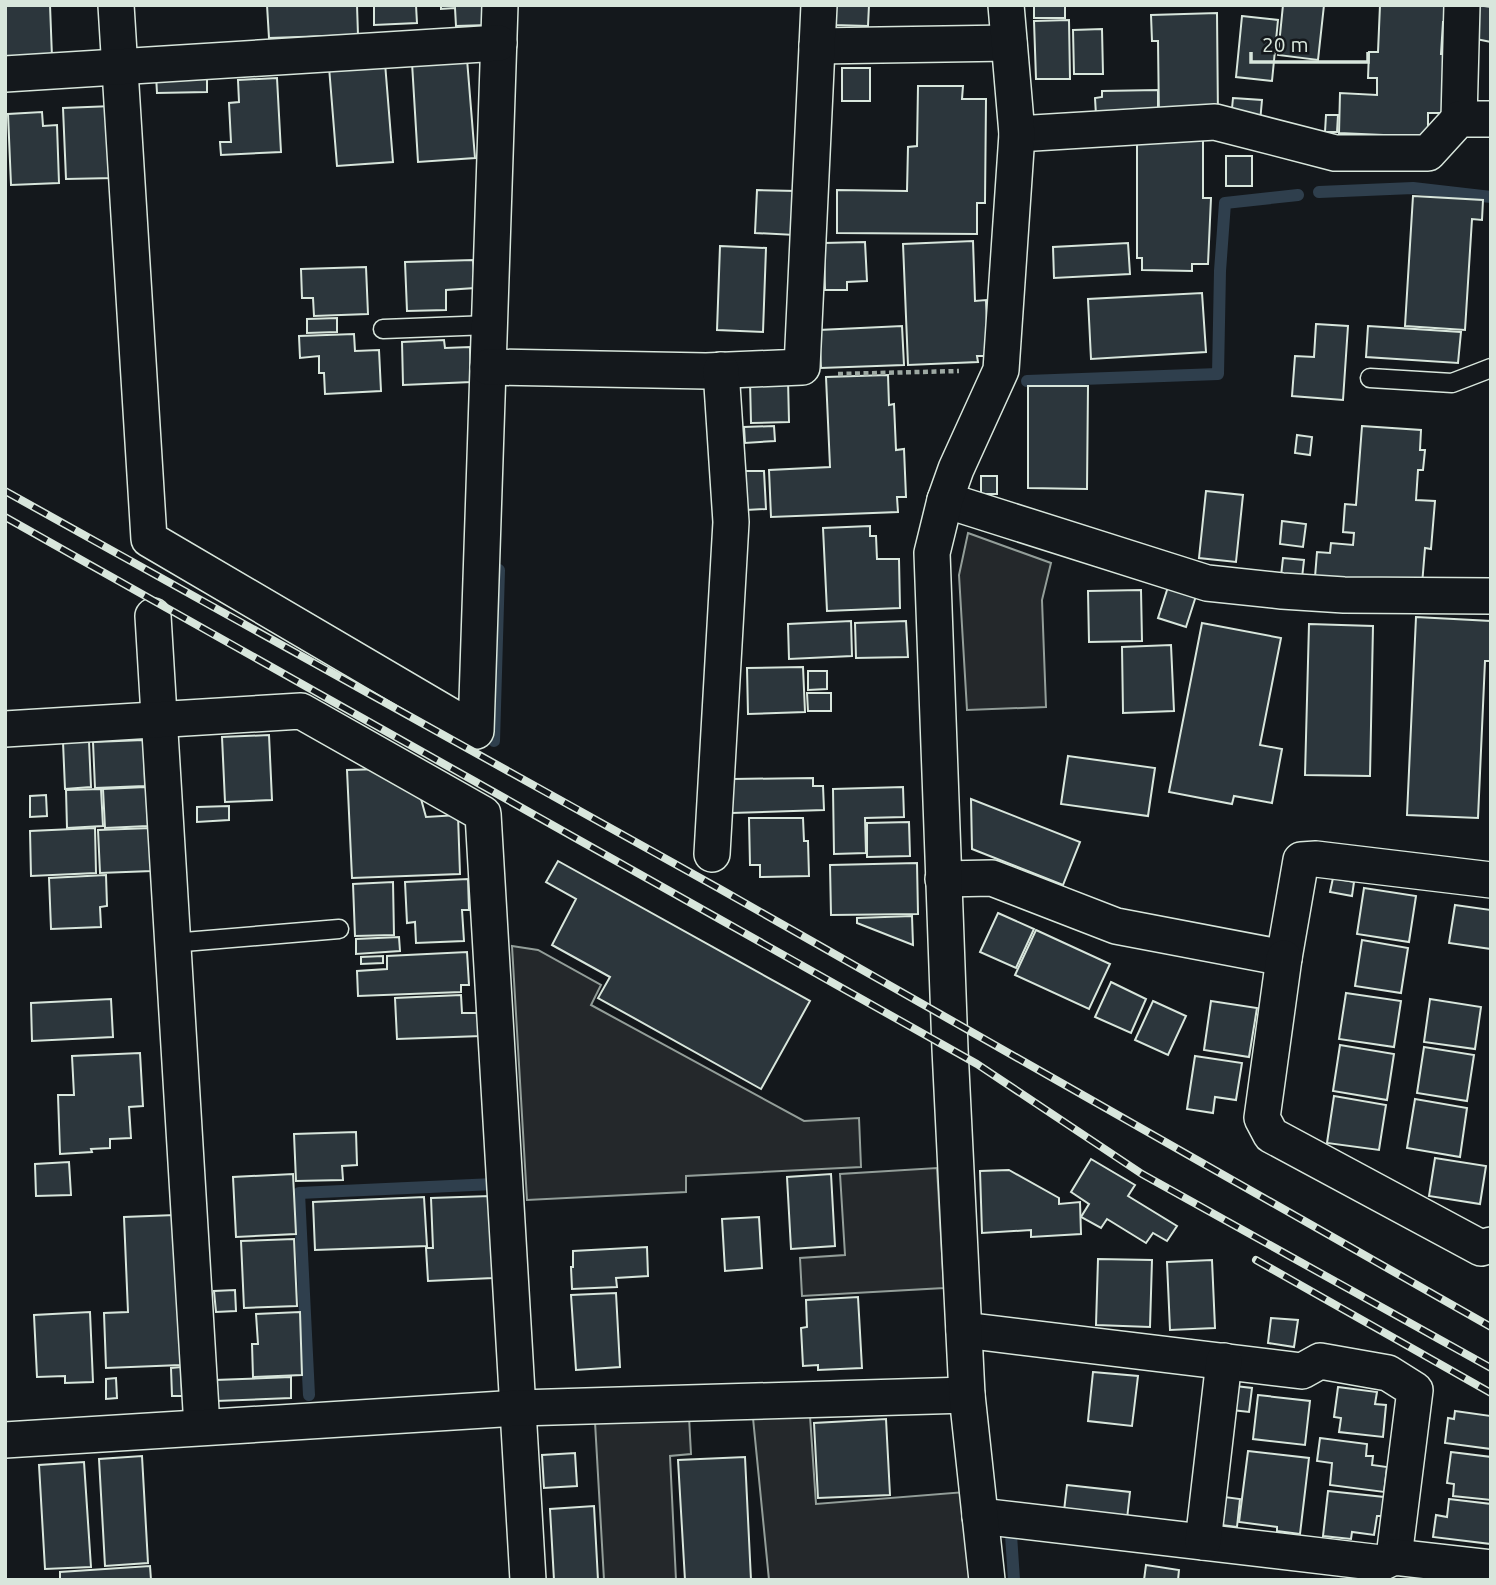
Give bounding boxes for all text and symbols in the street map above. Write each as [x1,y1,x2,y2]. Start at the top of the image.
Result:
scale bar [1251,21,1368,65]
text: 20 m [1262,32,1309,56]

